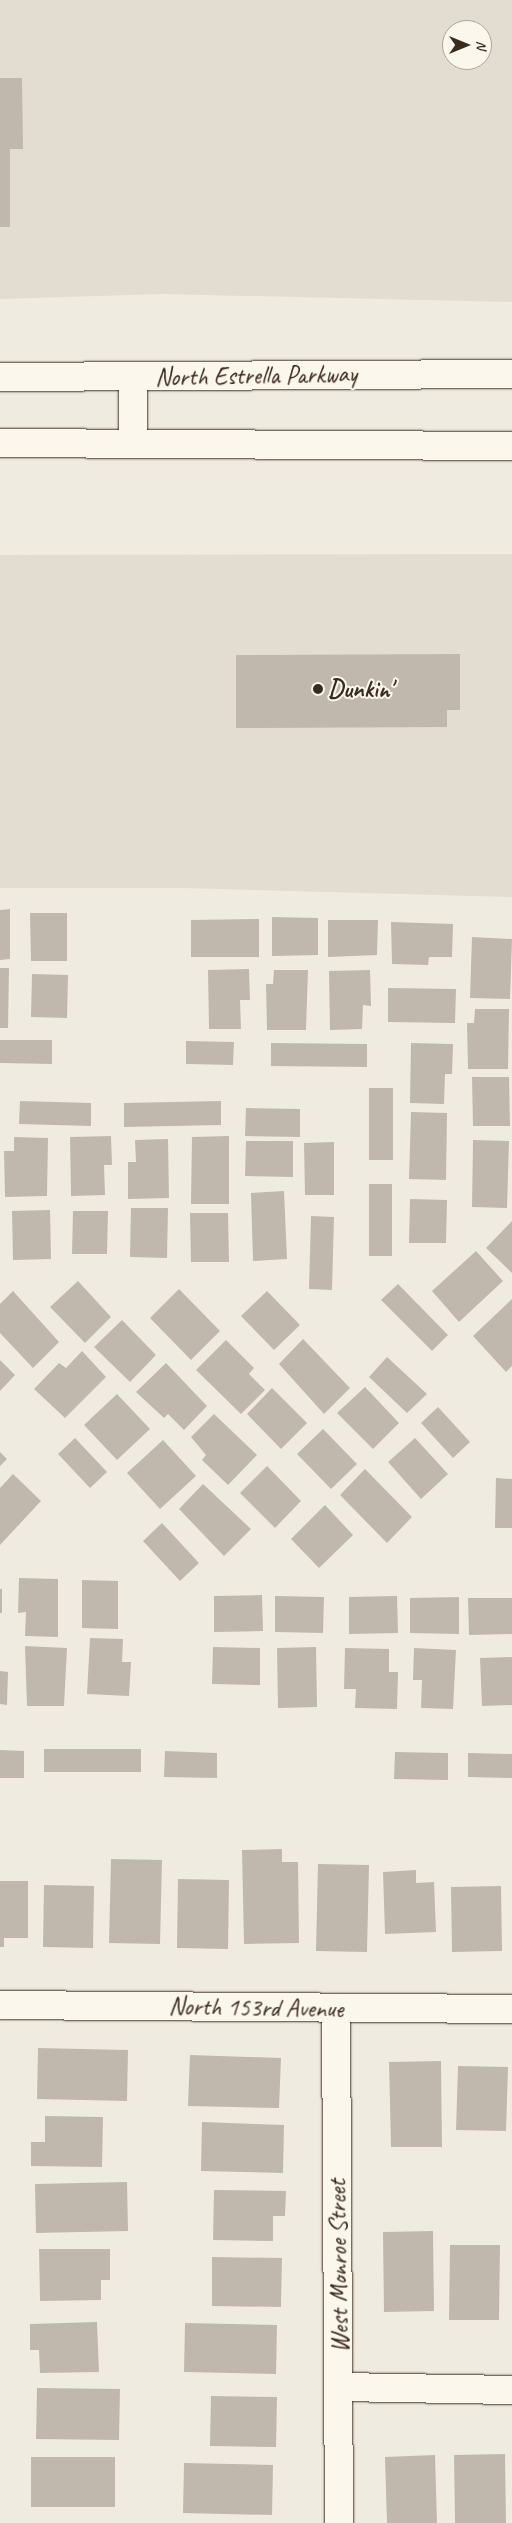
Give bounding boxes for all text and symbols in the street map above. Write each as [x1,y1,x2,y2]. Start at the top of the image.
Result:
north arrow [442,20,492,70]
text: N [473,41,490,49]
street label: North Estrella Parkway [155,359,357,393]
place label: Dunkin' [328,674,392,704]
marker: Dunkin' [312,683,324,695]
street label: North 153rd Avenue [168,1991,344,2025]
street label: West Monroe Street [322,2179,356,2353]

